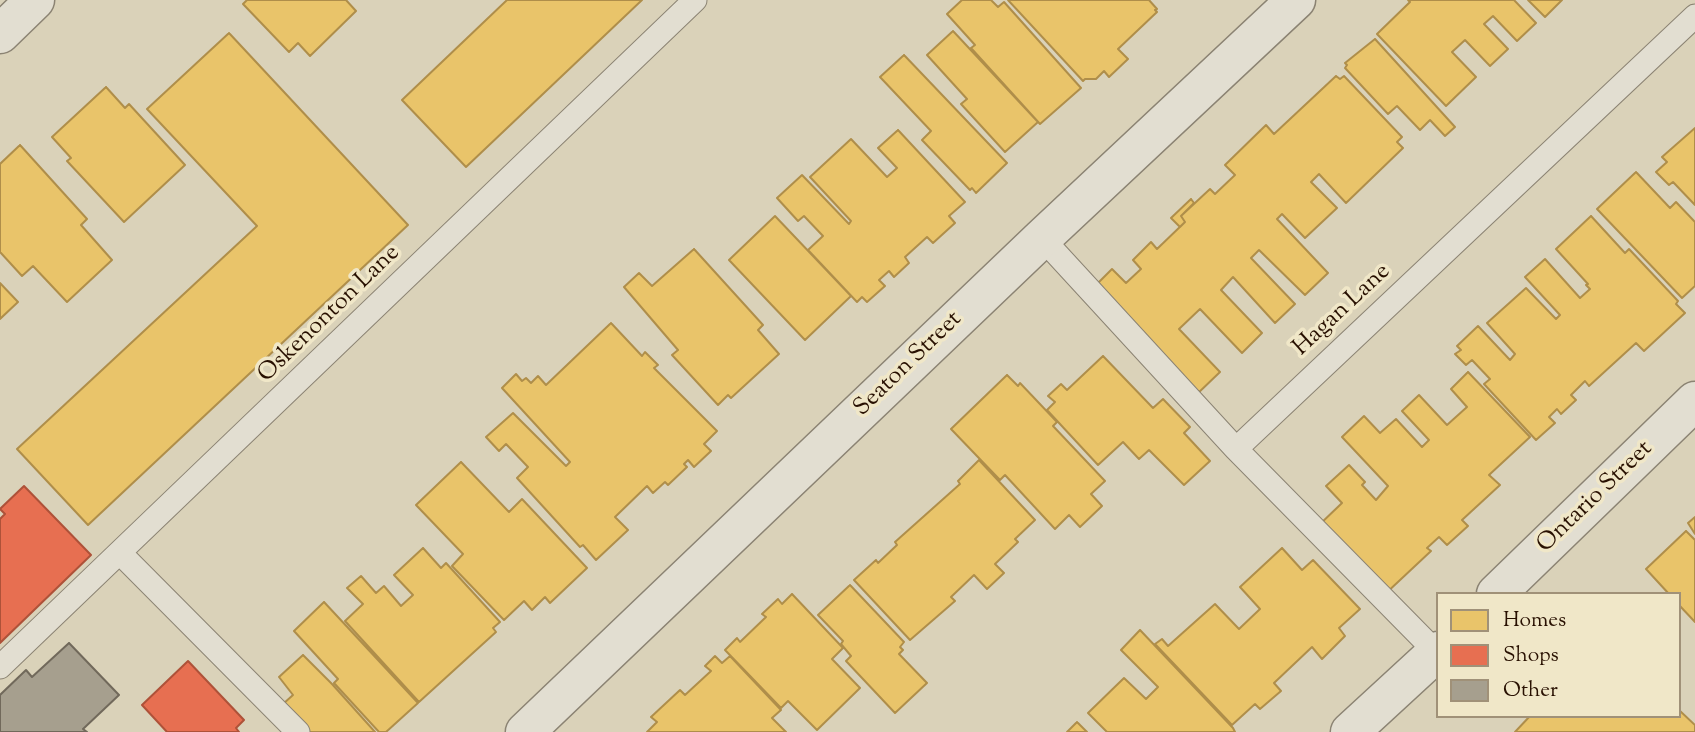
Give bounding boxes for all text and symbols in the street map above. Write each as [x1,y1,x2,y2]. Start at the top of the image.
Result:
street label: Oskenonton Lane [253,240,407,390]
street label: Hagan Lane [1288,259,1398,363]
street label: Seaton Street [849,306,969,424]
street label: Ontario Street [1532,436,1660,560]
legend [1436,592,1681,718]
text: Homes [1503,606,1566,636]
text: Shops [1503,641,1559,671]
text: Other [1503,676,1558,706]

